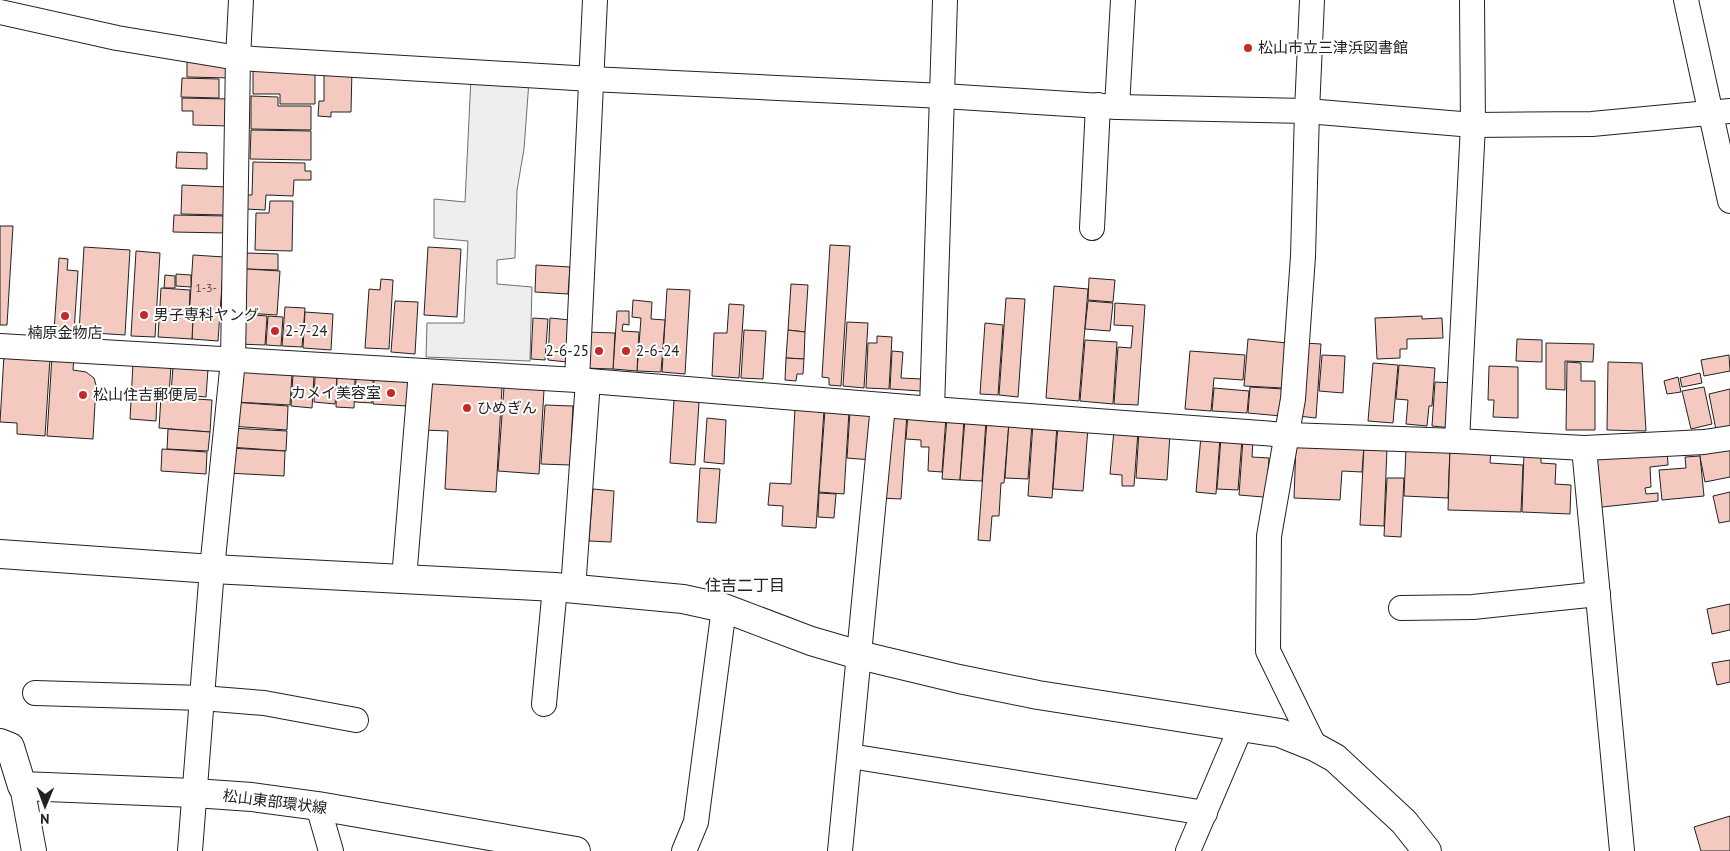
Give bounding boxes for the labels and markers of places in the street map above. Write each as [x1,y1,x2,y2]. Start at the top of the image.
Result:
place label: 松山市立三津浜図書館 [1258,38,1408,57]
marker: 松山市立三津浜図書館 [1242,42,1254,54]
place label: 男子専科ヤング [154,305,259,324]
marker: 男子専科ヤング [138,309,150,321]
marker: 楠原金物店 [59,310,71,322]
place label: 2-7-24 [285,321,328,340]
place label: 楠原金物店 [27,323,103,342]
marker: 2-7-24 [269,325,281,337]
place label: 2-6-25 [545,341,589,360]
place label: 2-6-24 [636,341,680,360]
marker: 2-6-25 [593,345,605,357]
marker: 2-6-24 [620,345,632,357]
place label: カメイ美容室 [291,383,381,402]
place label: 松山住吉郵便局 [93,385,198,404]
marker: カメイ美容室 [385,387,397,399]
marker: 松山住吉郵便局 [77,389,89,401]
place label: ひめぎん [477,398,537,417]
marker: ひめぎん [461,402,473,414]

